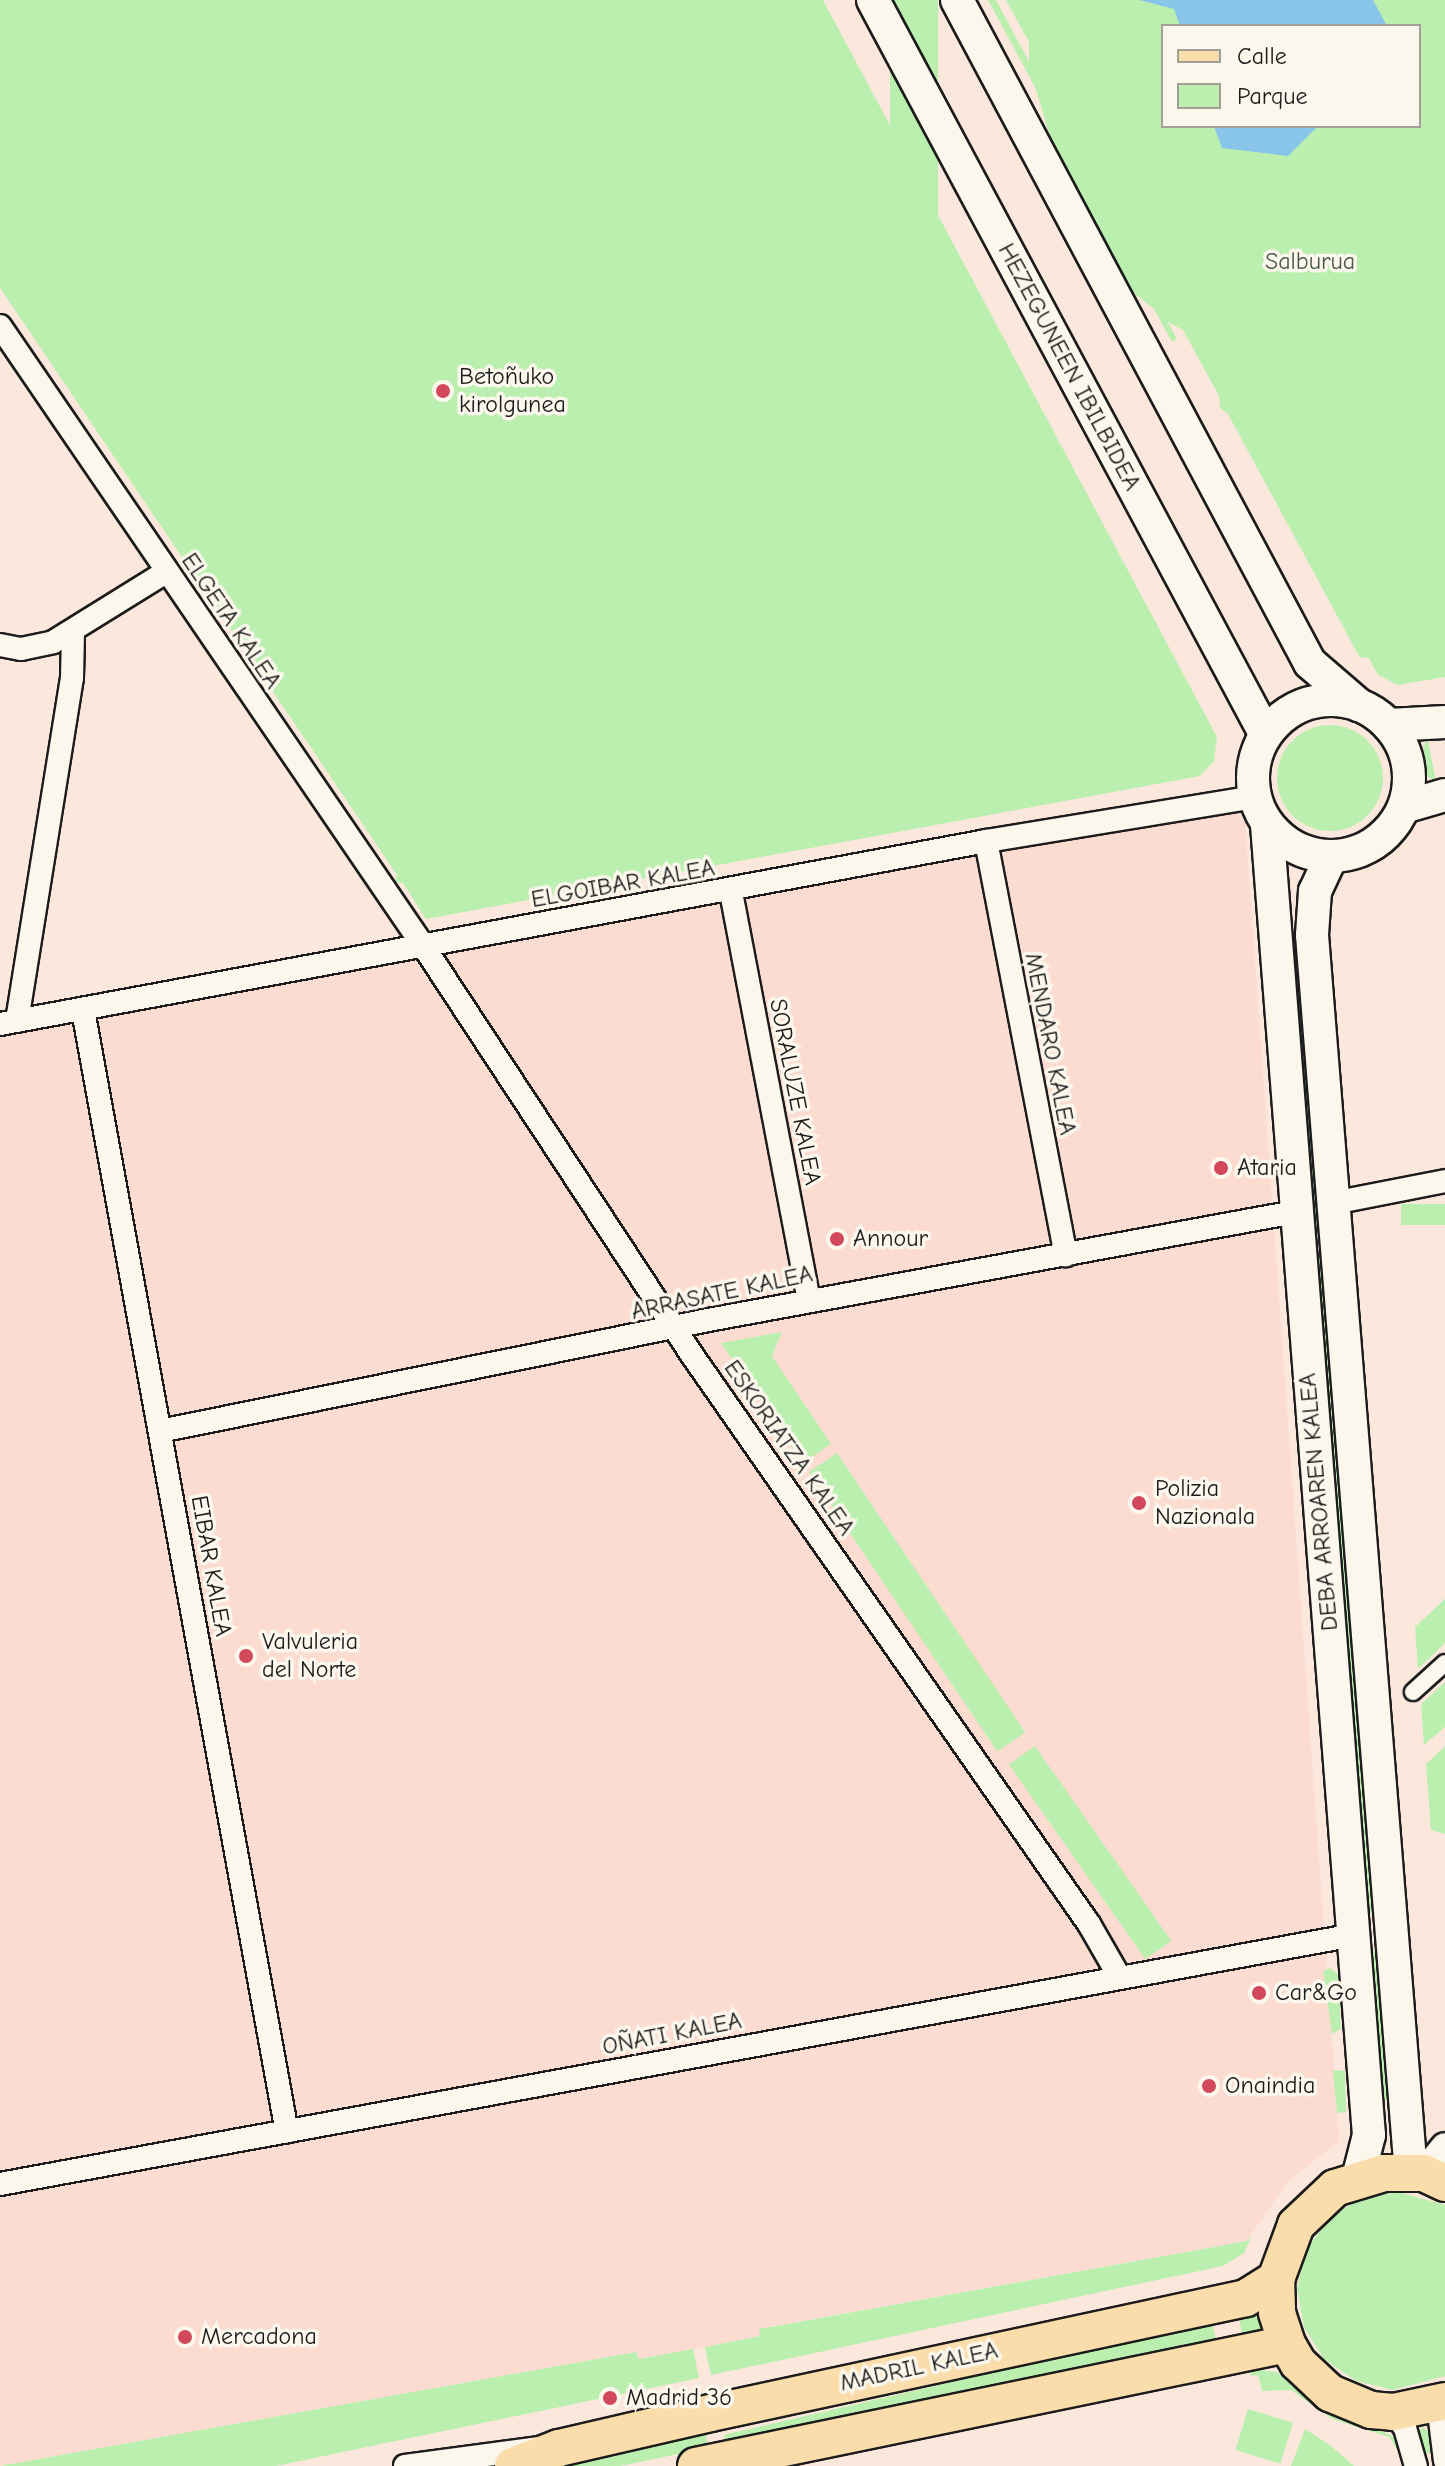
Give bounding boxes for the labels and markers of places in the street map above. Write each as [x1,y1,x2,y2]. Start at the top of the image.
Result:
place label: Betoñuko kirolgunea [459,363,566,419]
marker: Betoñuko kirolgunea [434,382,452,400]
place label: Ataria [1237,1154,1297,1182]
marker: Ataria [1212,1159,1230,1177]
place label: Annour [853,1225,928,1253]
marker: Annour [828,1230,846,1248]
place label: Polizia Nazionala [1155,1475,1255,1531]
marker: Polizia Nazionala [1130,1494,1148,1512]
place label: Valvuleria del Norte [262,1628,358,1684]
marker: Valvuleria del Norte [237,1647,255,1665]
place label: Car&Go [1275,1979,1357,2007]
marker: Car&Go [1250,1984,1268,2002]
place label: Onaindia [1225,2072,1315,2100]
marker: Onaindia [1200,2077,1218,2095]
place label: Mercadona [201,2323,317,2351]
marker: Mercadona [176,2328,194,2346]
place label: Madrid 36 [626,2384,732,2412]
marker: Madrid 36 [601,2389,619,2407]

